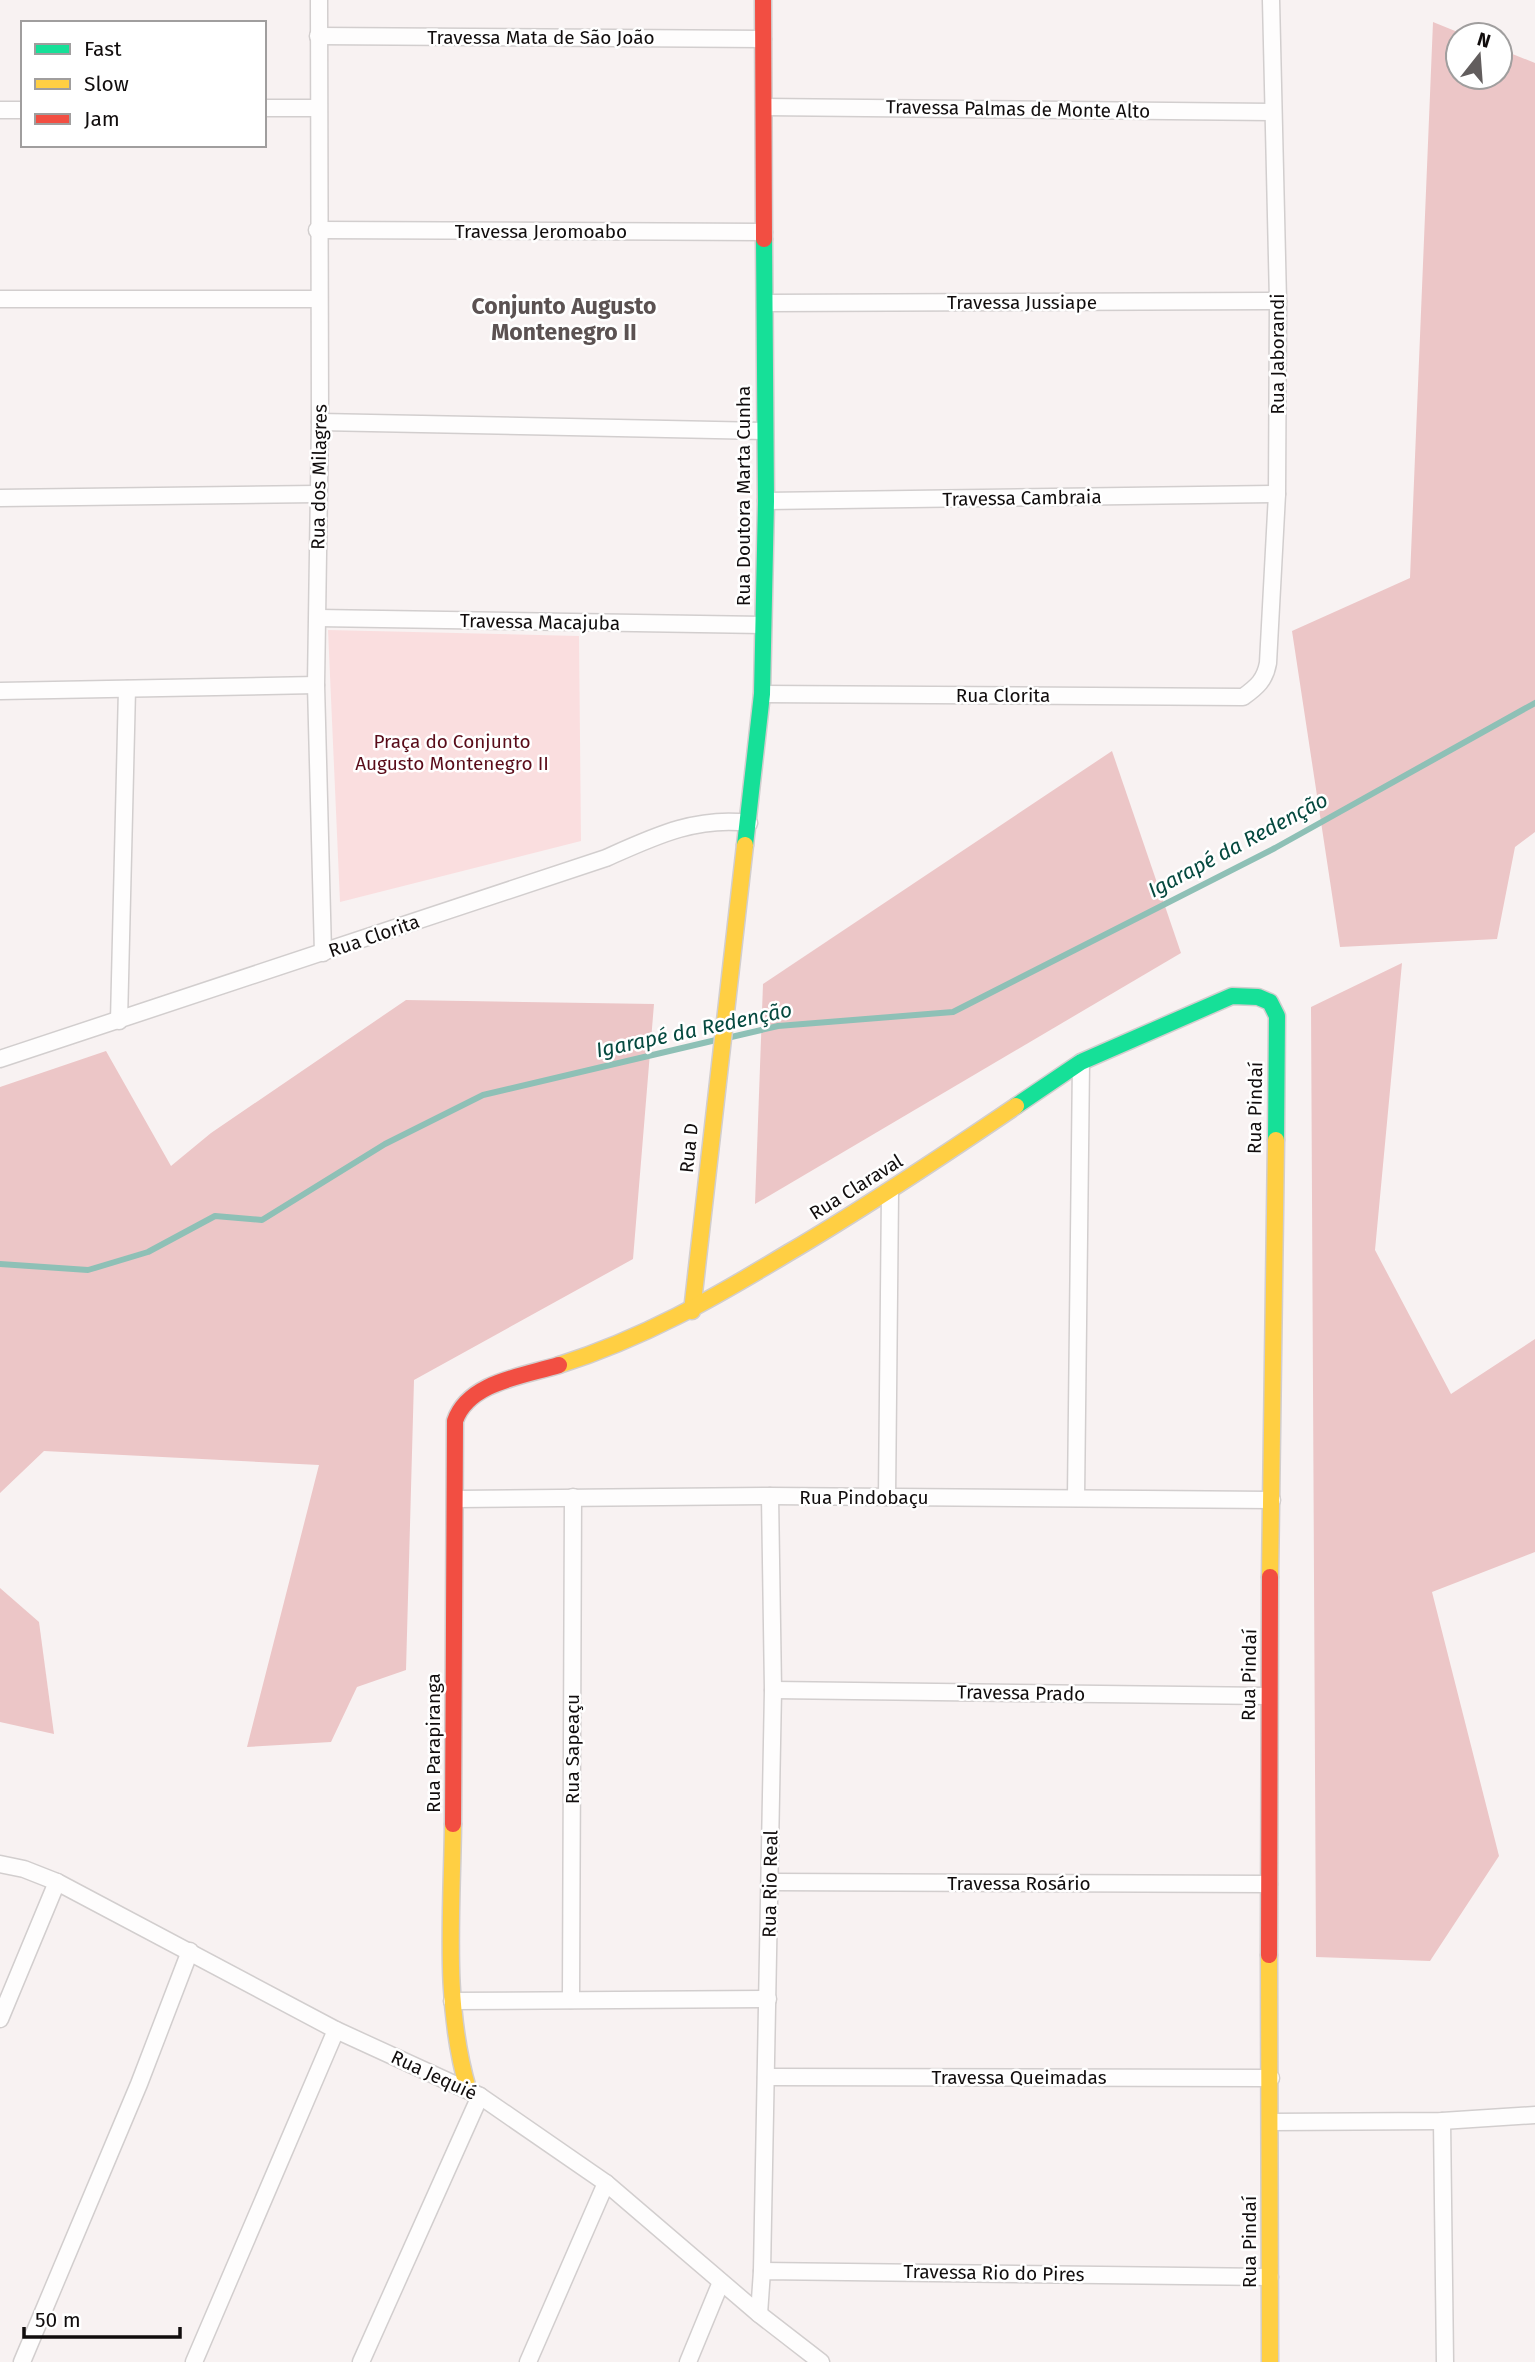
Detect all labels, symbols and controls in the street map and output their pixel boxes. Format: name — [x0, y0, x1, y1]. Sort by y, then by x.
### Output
legend — [21, 21, 266, 147]
north arrow — [1444, 21, 1514, 91]
street label: Travessa Mata de São João — [427, 26, 655, 49]
text: N — [1474, 27, 1493, 53]
text: Fast — [84, 36, 122, 62]
text: Slow — [84, 71, 129, 97]
street label: Travessa Palmas de Monte Alto — [886, 95, 1150, 123]
text: Jam — [84, 106, 120, 132]
street label: Travessa Jeromoabo — [455, 220, 627, 243]
street label: Travessa Jussiape — [947, 291, 1097, 314]
district label: Conjunto Augusto Montenegro II — [471, 292, 657, 346]
street label: Rua Jaborandi — [1266, 293, 1289, 415]
street label: Rua Doutora Marta Cunha — [732, 386, 755, 606]
street label: Rua dos Milagres — [306, 404, 332, 550]
street label: Travessa Cambraia — [942, 485, 1102, 511]
street label: Travessa Macajuba — [460, 609, 620, 635]
street label: Rua Clorita — [956, 684, 1050, 707]
park label: Praça do Conjunto Augusto Montenegro II — [355, 730, 549, 775]
water label: Igarapé da Redenção — [1144, 787, 1332, 903]
street label: Rua Clorita — [325, 910, 423, 962]
water label: Igarapé da Redenção — [594, 997, 794, 1063]
street label: Rua Pindaí — [1243, 1062, 1267, 1154]
street label: Rua D — [675, 1122, 703, 1174]
street label: Rua Claraval — [805, 1149, 907, 1225]
street label: Rua Pindobaçu — [799, 1486, 929, 1509]
street label: Rua Pindaí — [1237, 1629, 1261, 1721]
street label: Rua Parapiranga — [422, 1673, 445, 1813]
street label: Travessa Prado — [957, 1680, 1085, 1706]
street label: Rua Sapeaçu — [561, 1694, 584, 1804]
street label: Rua Rio Real — [758, 1829, 782, 1938]
street label: Travessa Rosário — [947, 1872, 1091, 1895]
street label: Rua Jequié — [387, 2045, 481, 2105]
street label: Travessa Queimadas — [931, 2066, 1107, 2089]
street label: Rua Pindaí — [1238, 2196, 1261, 2288]
street label: Travessa Rio do Pires — [903, 2260, 1085, 2286]
scale bar — [24, 2296, 180, 2340]
text: 50 m — [35, 2307, 81, 2333]

